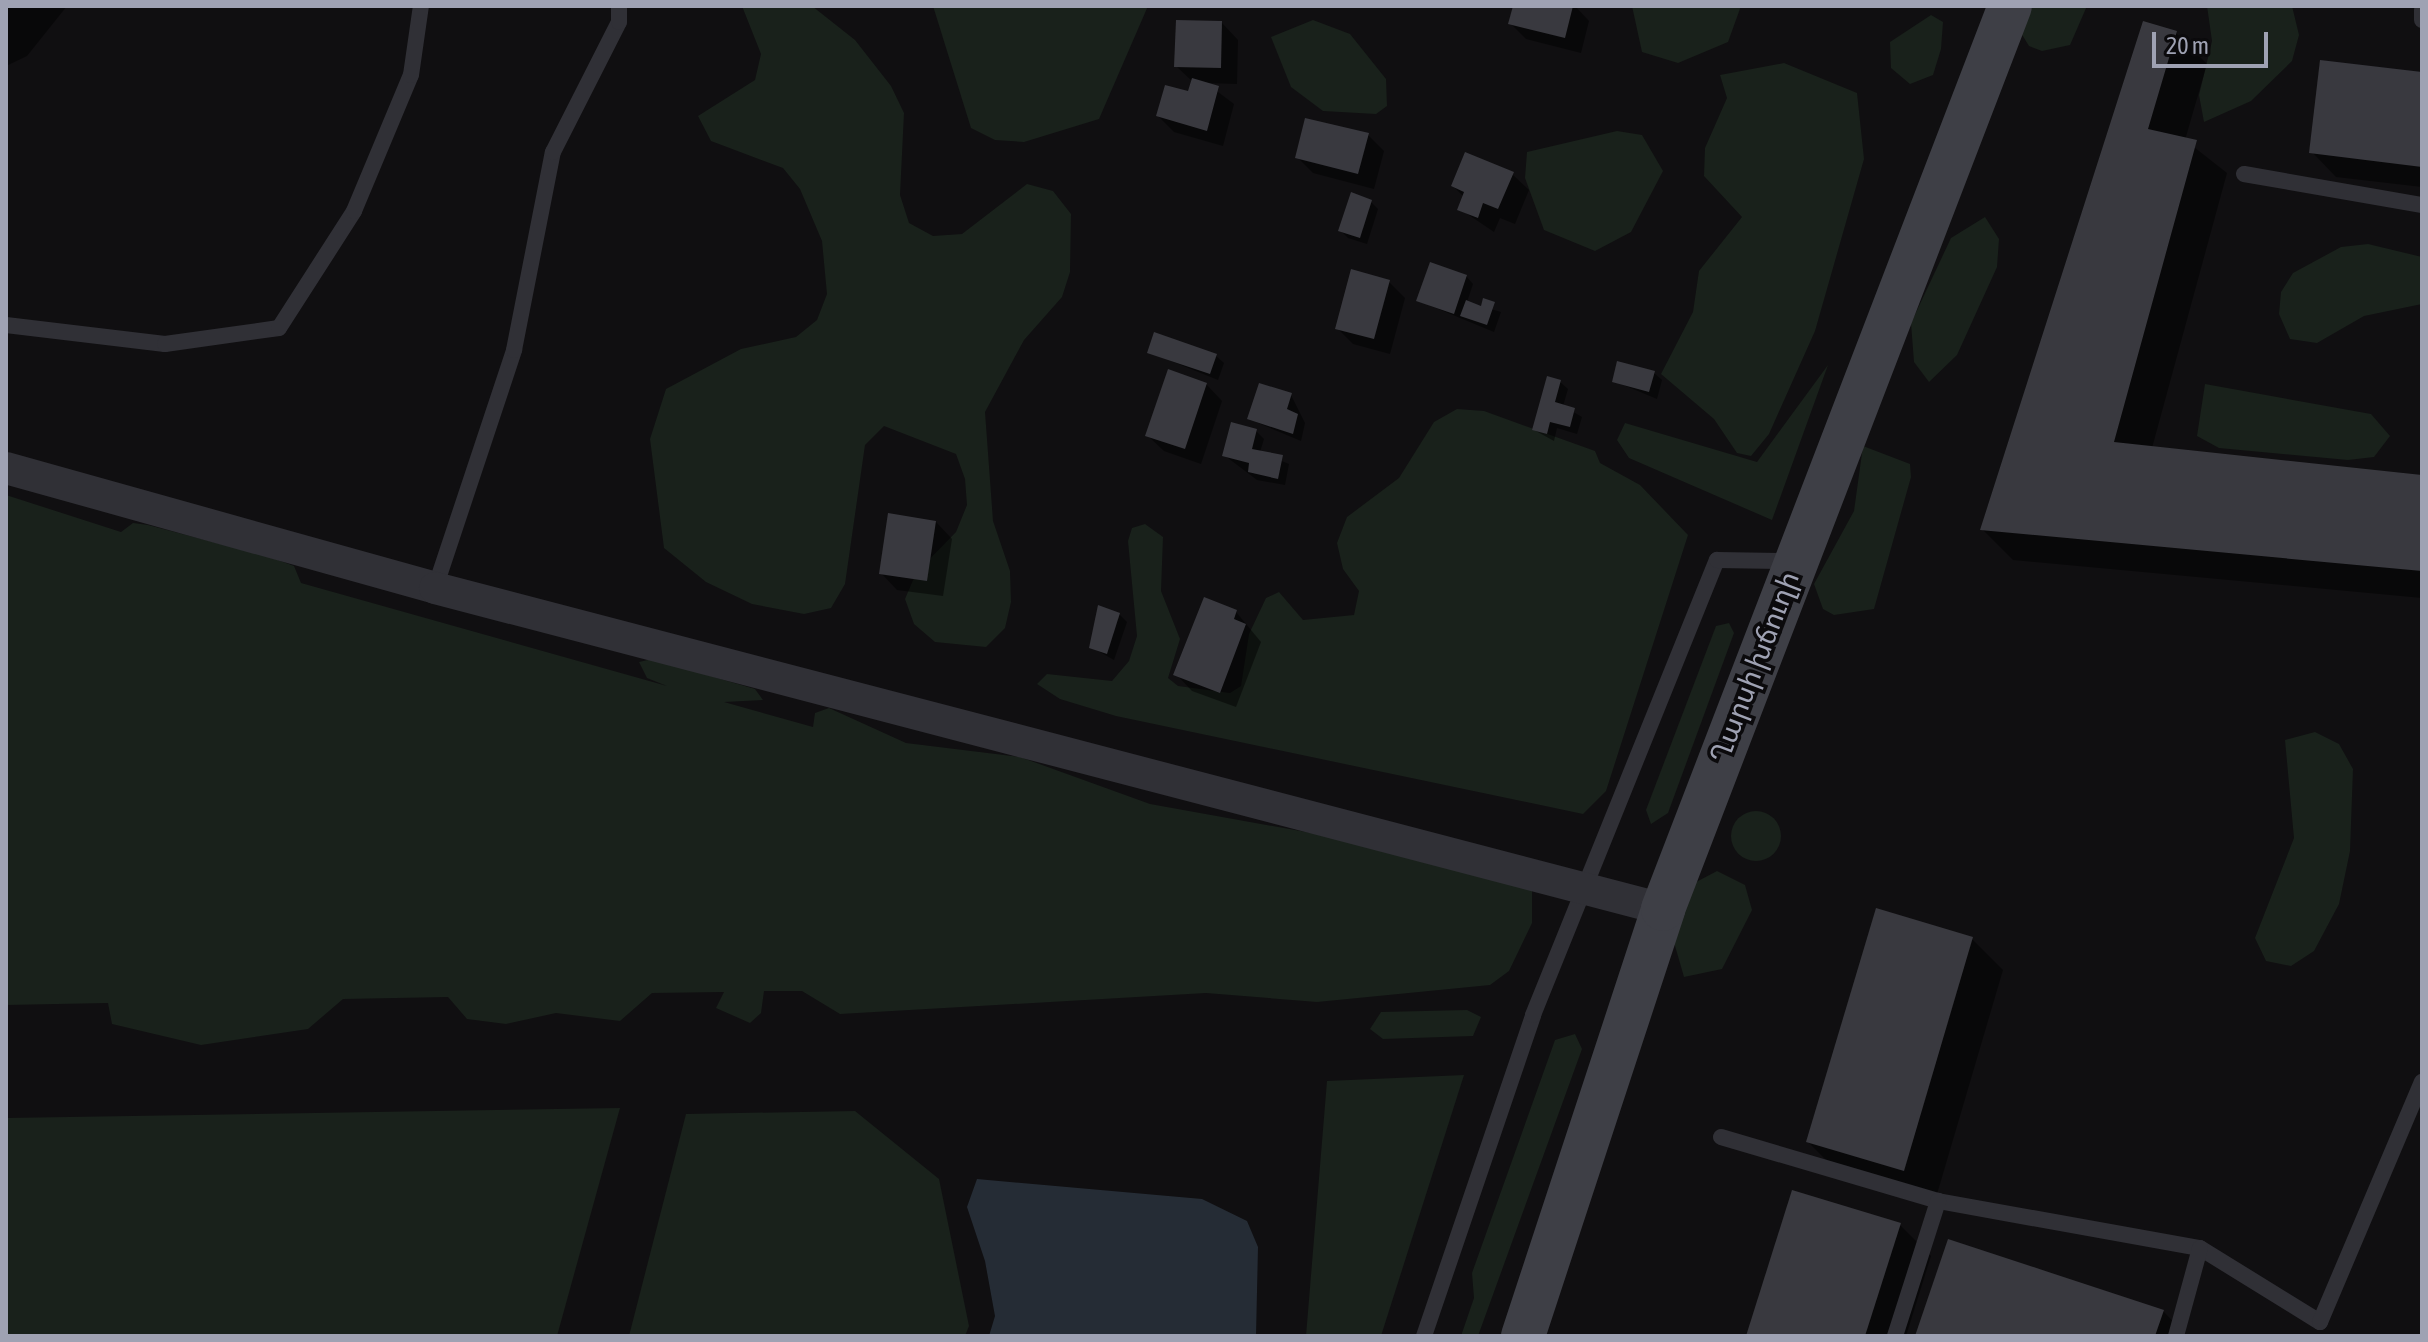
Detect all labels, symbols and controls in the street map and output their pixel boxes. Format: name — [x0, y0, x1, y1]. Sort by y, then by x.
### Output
scale bar — [2156, 16, 2272, 66]
text: 20 m — [2166, 32, 2209, 59]
street label: Ղարսի խճուղի — [1702, 566, 1806, 768]

